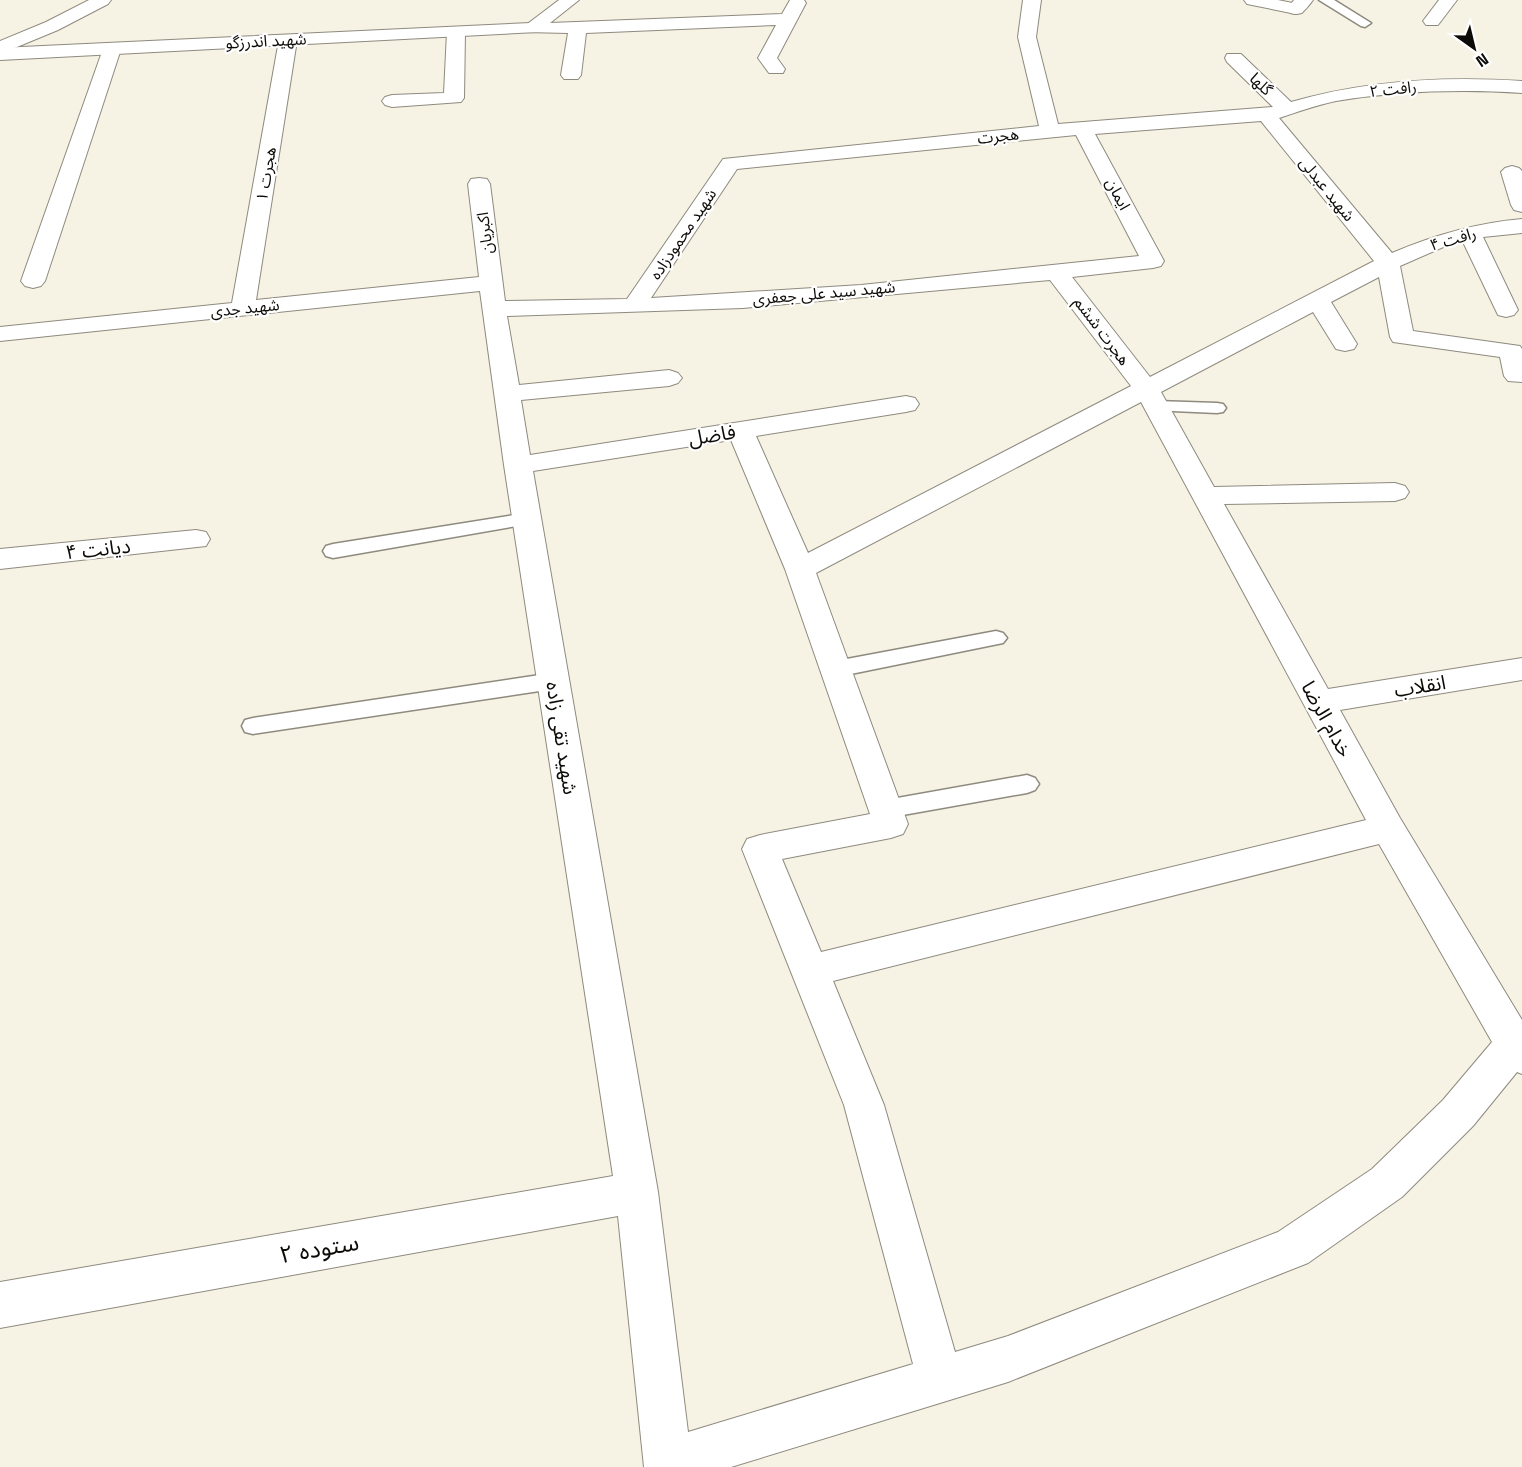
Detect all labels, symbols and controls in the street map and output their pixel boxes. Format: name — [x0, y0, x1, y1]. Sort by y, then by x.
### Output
north arrow — [1444, 18, 1504, 78]
street label: شهید اندرزگو — [225, 28, 307, 54]
text: N — [1472, 48, 1492, 72]
street label: گلها — [1245, 68, 1277, 100]
street label: رافت ۲ — [1368, 76, 1418, 102]
street label: هجرت — [976, 123, 1020, 149]
street label: هجرت ۱ — [251, 145, 281, 203]
street label: شهید عبدلی — [1295, 152, 1359, 226]
street label: ایمان — [1101, 174, 1135, 214]
street label: شهید محمودزاده — [645, 184, 721, 284]
street label: اکبریان — [472, 211, 498, 255]
street label: رافت ۴ — [1427, 222, 1479, 256]
street label: شهید سید علی جعفری — [752, 276, 896, 310]
street label: هجرت ششم — [1068, 292, 1135, 371]
street label: شهید جدی — [209, 294, 281, 322]
street label: فاضل — [687, 418, 738, 452]
street label: دیانت ۴ — [64, 533, 132, 565]
street label: انقلاب — [1392, 669, 1448, 703]
street label: خدام الرضا — [1294, 676, 1359, 763]
street label: شهید تقی زاده — [540, 680, 584, 796]
street label: ستوده ۲ — [277, 1226, 361, 1270]

